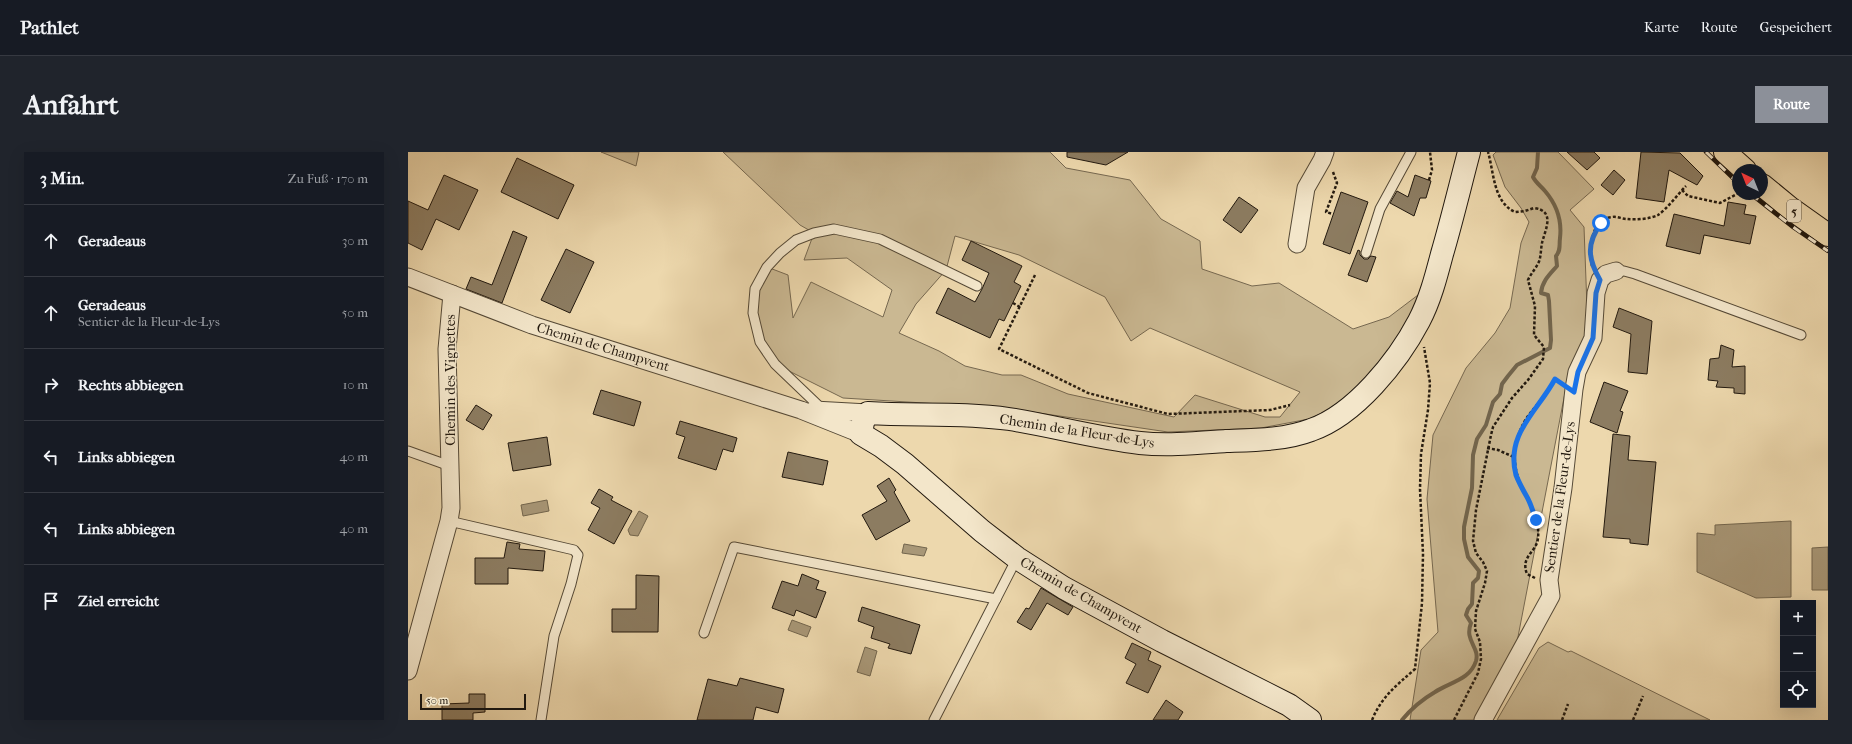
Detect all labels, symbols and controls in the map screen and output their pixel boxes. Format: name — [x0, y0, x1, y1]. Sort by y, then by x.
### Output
text: Pathlet — [20, 17, 79, 39]
text: Karte — [1644, 19, 1679, 36]
text: Route — [1701, 19, 1738, 36]
text: Gespeichert — [1760, 19, 1832, 36]
button: Route — [1755, 86, 1828, 123]
text: Anfahrt — [24, 88, 118, 121]
north arrow — [1732, 164, 1768, 200]
text: 3 Min. — [40, 168, 84, 188]
text: Zu Fuß · 170 m — [288, 171, 368, 186]
road number: 5 — [1787, 200, 1801, 222]
route start — [1592, 214, 1610, 232]
icon: ahead — [40, 230, 62, 252]
text: Geradeaus — [78, 232, 146, 250]
text: 30 m — [342, 233, 368, 248]
text: Geradeaus — [78, 296, 146, 314]
icon: ahead — [40, 302, 62, 324]
text: 50 m — [342, 305, 368, 320]
text: Sentier de la Fleur-de-Lys — [78, 314, 220, 329]
street label: Chemin des Vignettes — [442, 314, 459, 446]
street label: Chemin de Champvent — [535, 319, 671, 375]
icon: right — [40, 374, 62, 396]
text: Rechts abbiegen — [78, 376, 183, 394]
text: 10 m — [343, 377, 368, 392]
street label: Chemin de la Fleur-de-Lys — [998, 410, 1156, 452]
street label: Sentier de la Fleur-de-Lys — [1541, 420, 1579, 574]
icon: left — [40, 446, 62, 468]
text: Links abbiegen — [78, 448, 175, 466]
text: 40 m — [340, 449, 368, 464]
route end — [1527, 511, 1545, 529]
icon: left — [40, 518, 62, 540]
text: Links abbiegen — [78, 520, 175, 538]
text: 40 m — [340, 521, 368, 536]
street label: Chemin de Champvent — [1017, 553, 1145, 637]
icon: arrive — [40, 590, 62, 612]
text: Ziel erreicht — [78, 592, 159, 610]
map controls — [1780, 600, 1816, 708]
button: + — [1780, 600, 1816, 636]
button: − — [1780, 636, 1816, 672]
button: locate — [1780, 672, 1816, 708]
scale bar — [420, 692, 526, 711]
text: 50 m — [426, 694, 448, 707]

